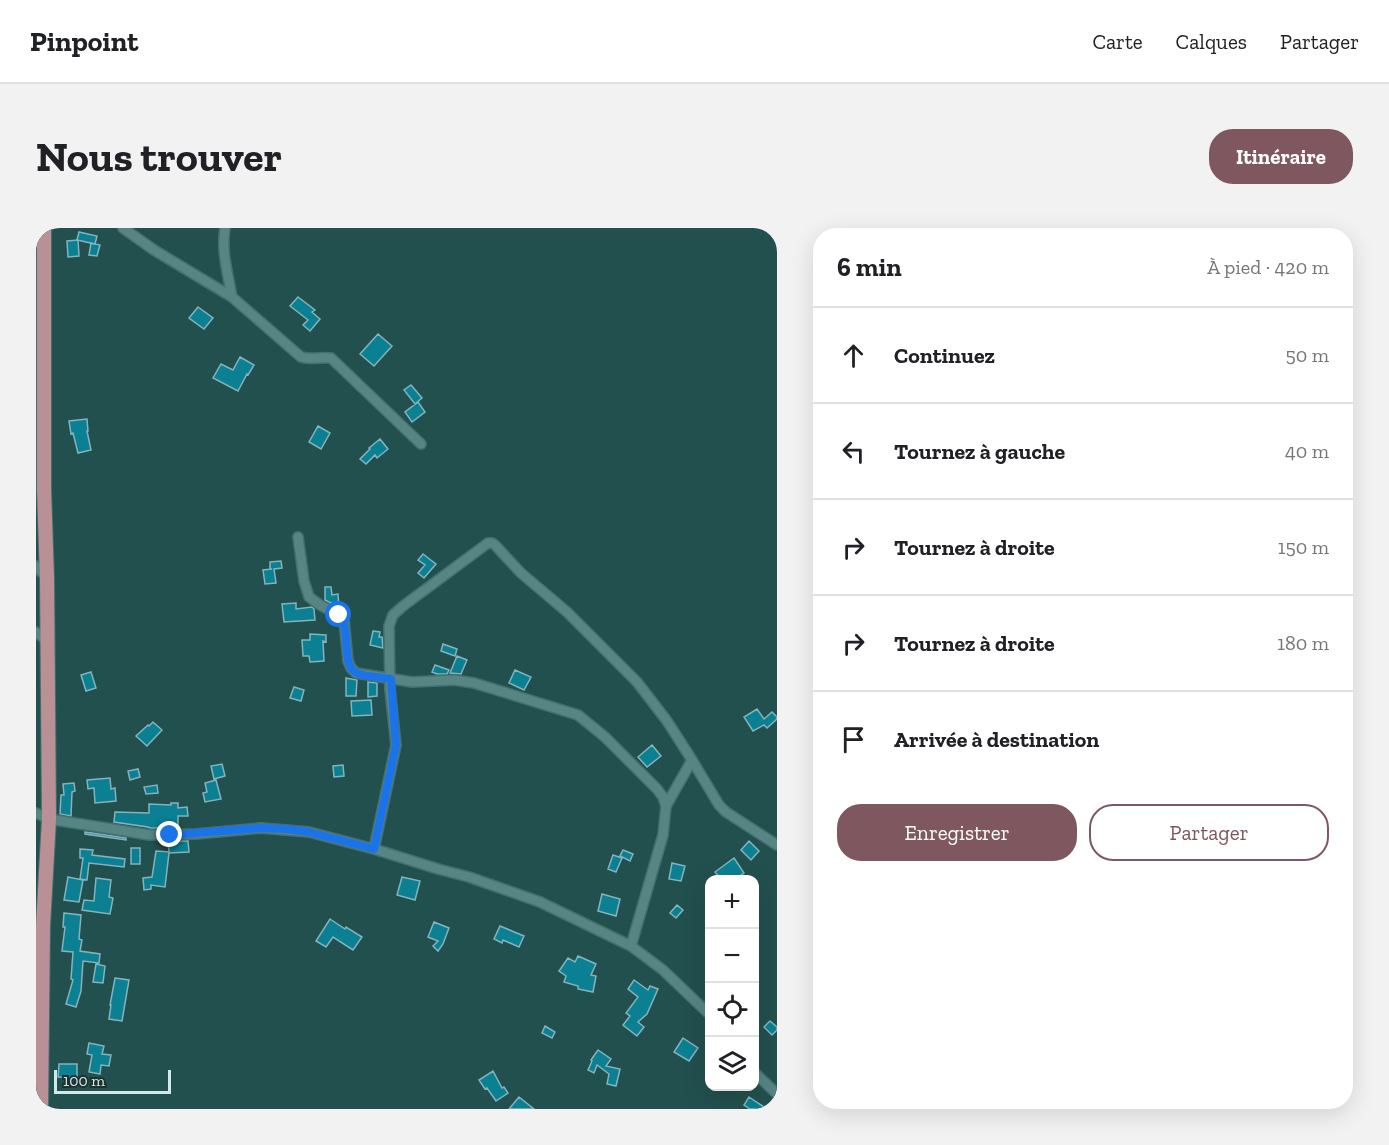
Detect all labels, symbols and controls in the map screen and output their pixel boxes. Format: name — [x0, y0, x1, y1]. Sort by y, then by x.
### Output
text: Pinpoint — [30, 25, 138, 58]
text: Carte — [1092, 29, 1143, 54]
text: Calques — [1176, 29, 1247, 54]
text: Partager — [1280, 29, 1359, 54]
button: Itinéraire — [1209, 129, 1353, 184]
text: Nous trouver — [36, 131, 282, 182]
text: 6 min — [837, 251, 902, 283]
text: À pied · 420 m — [1207, 255, 1329, 279]
icon: ahead — [837, 339, 870, 372]
text: Continuez — [894, 342, 995, 369]
text: 50 m — [1285, 343, 1329, 367]
icon: left — [837, 435, 870, 468]
text: Tournez à gauche — [894, 438, 1065, 465]
text: 40 m — [1285, 439, 1329, 463]
icon: right — [837, 531, 870, 564]
text: Tournez à droite — [894, 534, 1055, 561]
text: 150 m — [1278, 535, 1329, 559]
route start — [325, 601, 351, 627]
icon: right — [837, 627, 870, 660]
text: Tournez à droite — [894, 630, 1055, 657]
text: 180 m — [1277, 631, 1329, 655]
icon: arrive — [837, 723, 870, 756]
text: Arrivée à destination — [894, 726, 1099, 753]
button: Enregistrer — [837, 804, 1077, 861]
button: Partager — [1089, 804, 1329, 861]
route end — [156, 821, 182, 847]
map controls — [705, 875, 759, 1091]
button: + — [705, 875, 759, 929]
button: − — [705, 929, 759, 983]
button: locate — [705, 983, 759, 1037]
button: layers — [705, 1037, 759, 1091]
scale bar — [54, 1067, 171, 1094]
text: 100 m — [63, 1071, 105, 1090]

